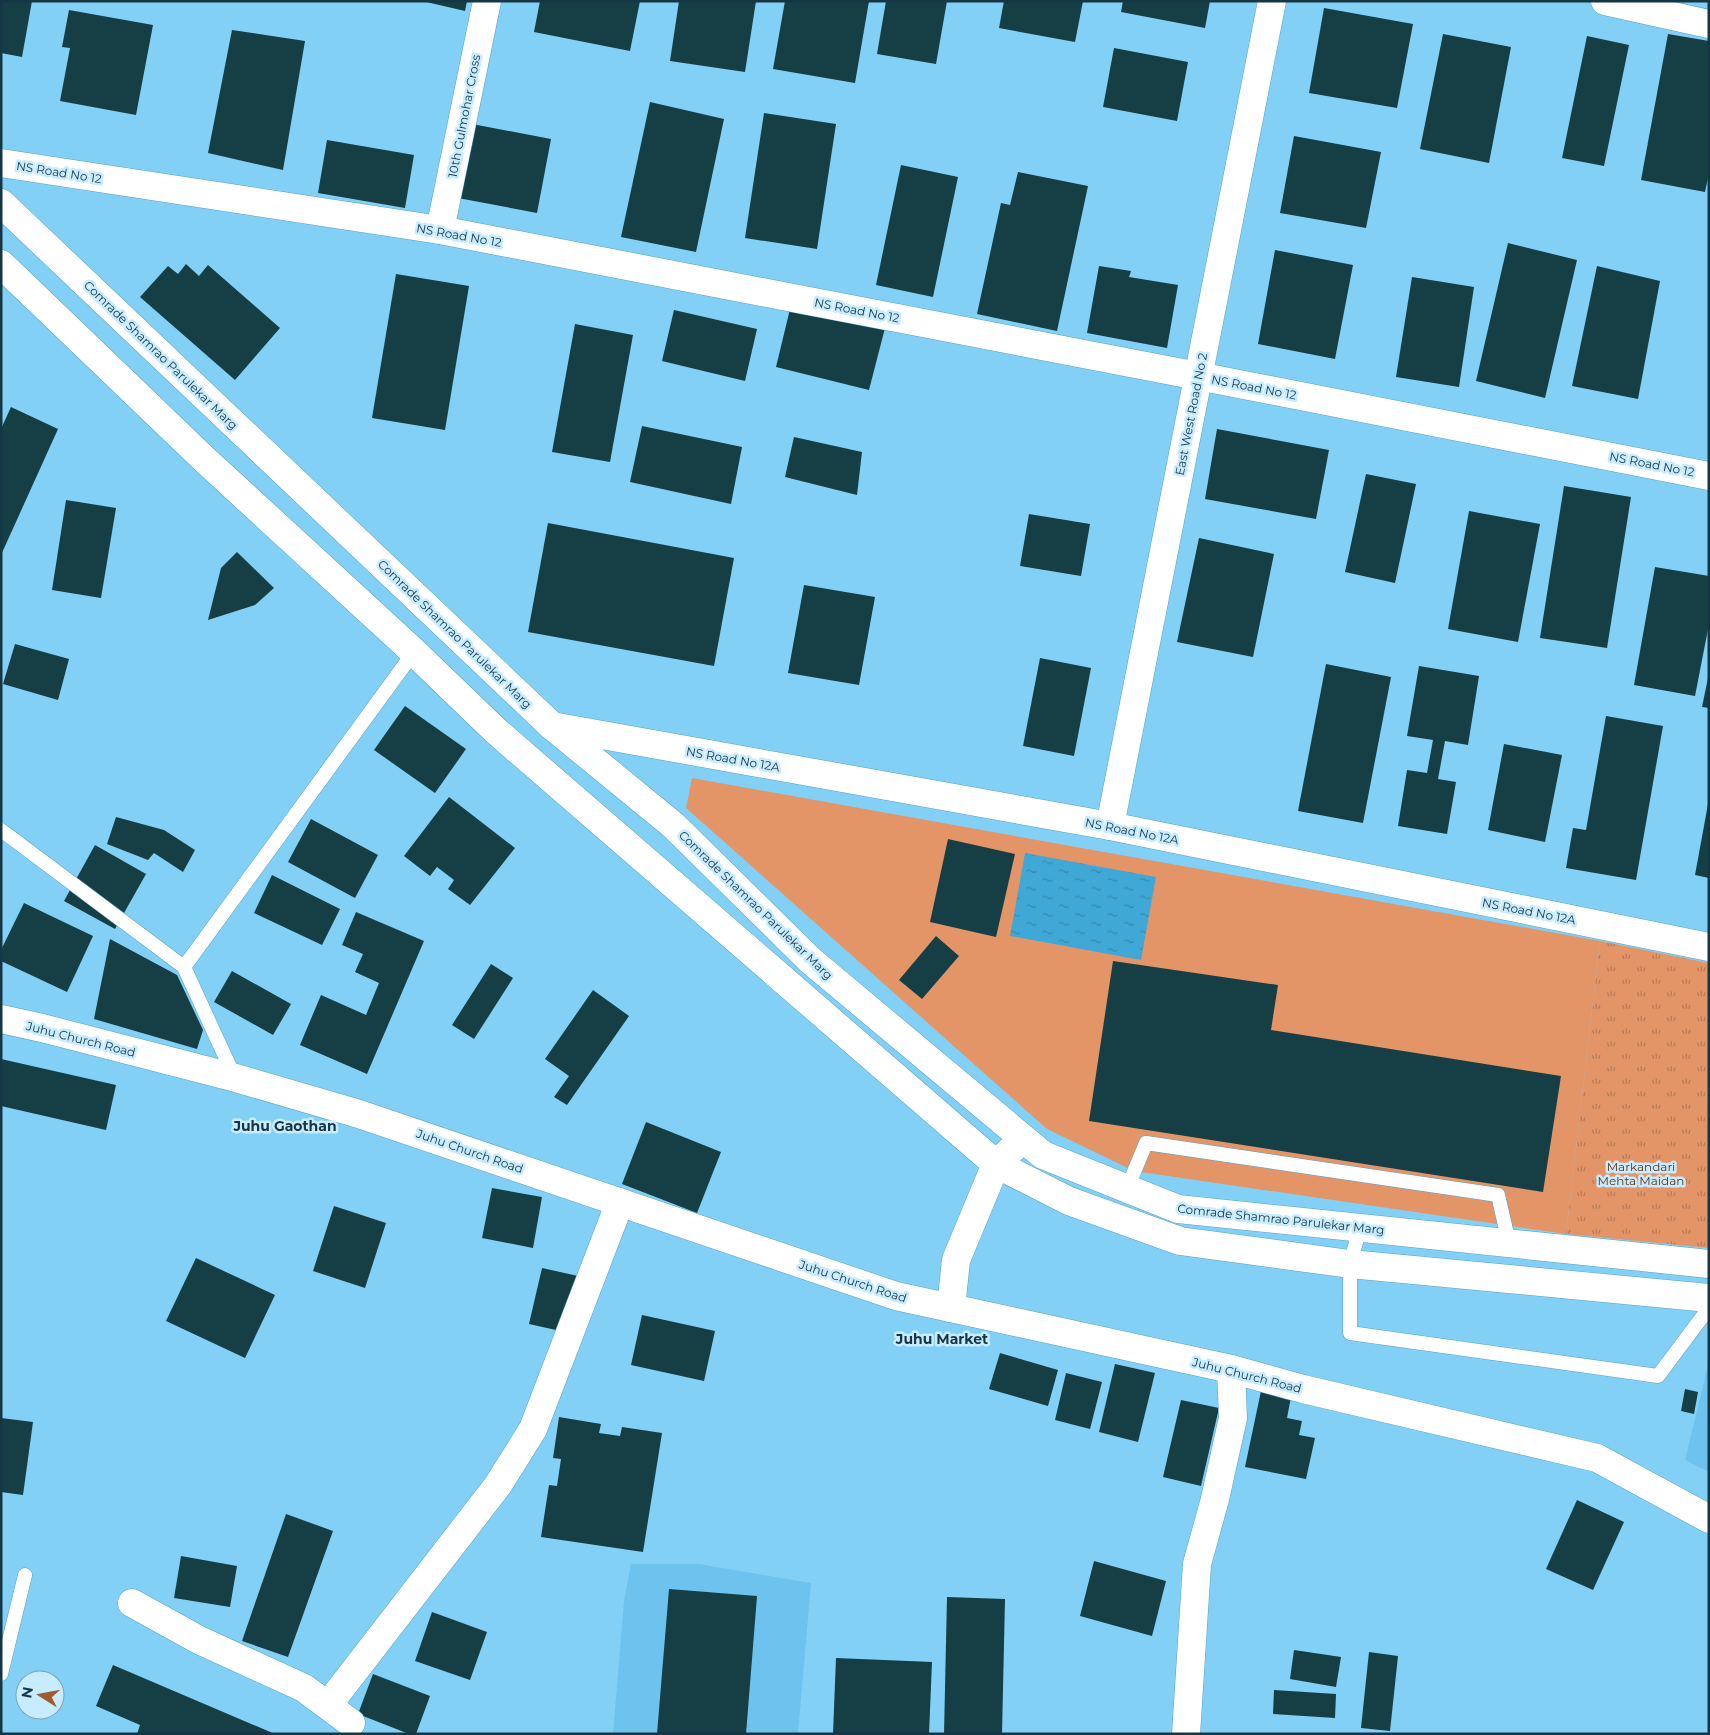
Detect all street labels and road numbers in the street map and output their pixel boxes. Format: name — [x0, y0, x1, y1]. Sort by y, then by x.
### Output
street label: 10th Gulmohar Cross — [445, 53, 483, 179]
street label: NS Road No 12 — [15, 158, 103, 186]
street label: NS Road No 12 — [415, 220, 503, 250]
street label: Comrade Shamrao Parulekar Marg — [81, 277, 241, 433]
street label: NS Road No 12 — [813, 294, 901, 326]
street label: East West Road No 2 — [1172, 351, 1210, 477]
street label: NS Road No 12 — [1210, 371, 1298, 403]
street label: NS Road No 12 — [1608, 448, 1696, 480]
street label: Comrade Shamrao Parulekar Marg — [375, 556, 535, 712]
street label: NS Road No 12A — [685, 743, 781, 775]
street label: NS Road No 12A — [1084, 815, 1180, 847]
street label: Comrade Shamrao Parulekar Marg — [676, 827, 836, 983]
street label: NS Road No 12A — [1481, 895, 1577, 927]
street label: Juhu Church Road — [24, 1018, 137, 1060]
street label: Juhu Church Road — [414, 1125, 525, 1176]
street label: Comrade Shamrao Parulekar Marg — [1177, 1201, 1385, 1237]
street label: Juhu Church Road — [796, 1256, 909, 1305]
street label: Juhu Church Road — [1190, 1354, 1303, 1396]

